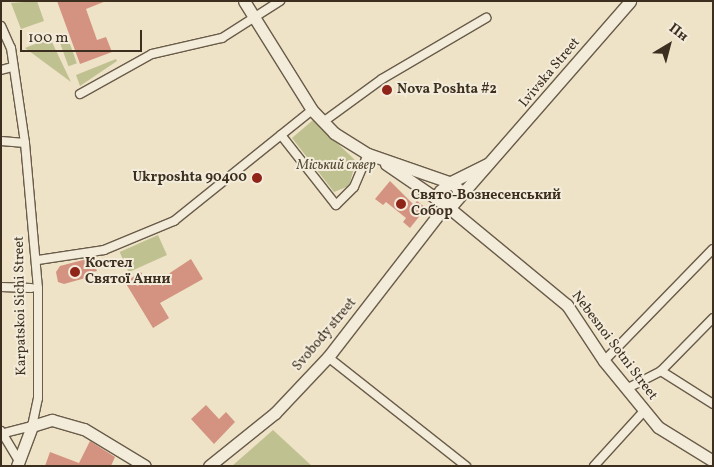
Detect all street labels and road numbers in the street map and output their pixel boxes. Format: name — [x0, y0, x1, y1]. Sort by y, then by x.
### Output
street label: Lvivska Street — [516, 35, 584, 111]
street label: Karpatskoi Sichi Street — [11, 236, 31, 376]
street label: Nebesnoi Sotni Street — [567, 288, 661, 404]
street label: Svobody street — [289, 295, 361, 375]

